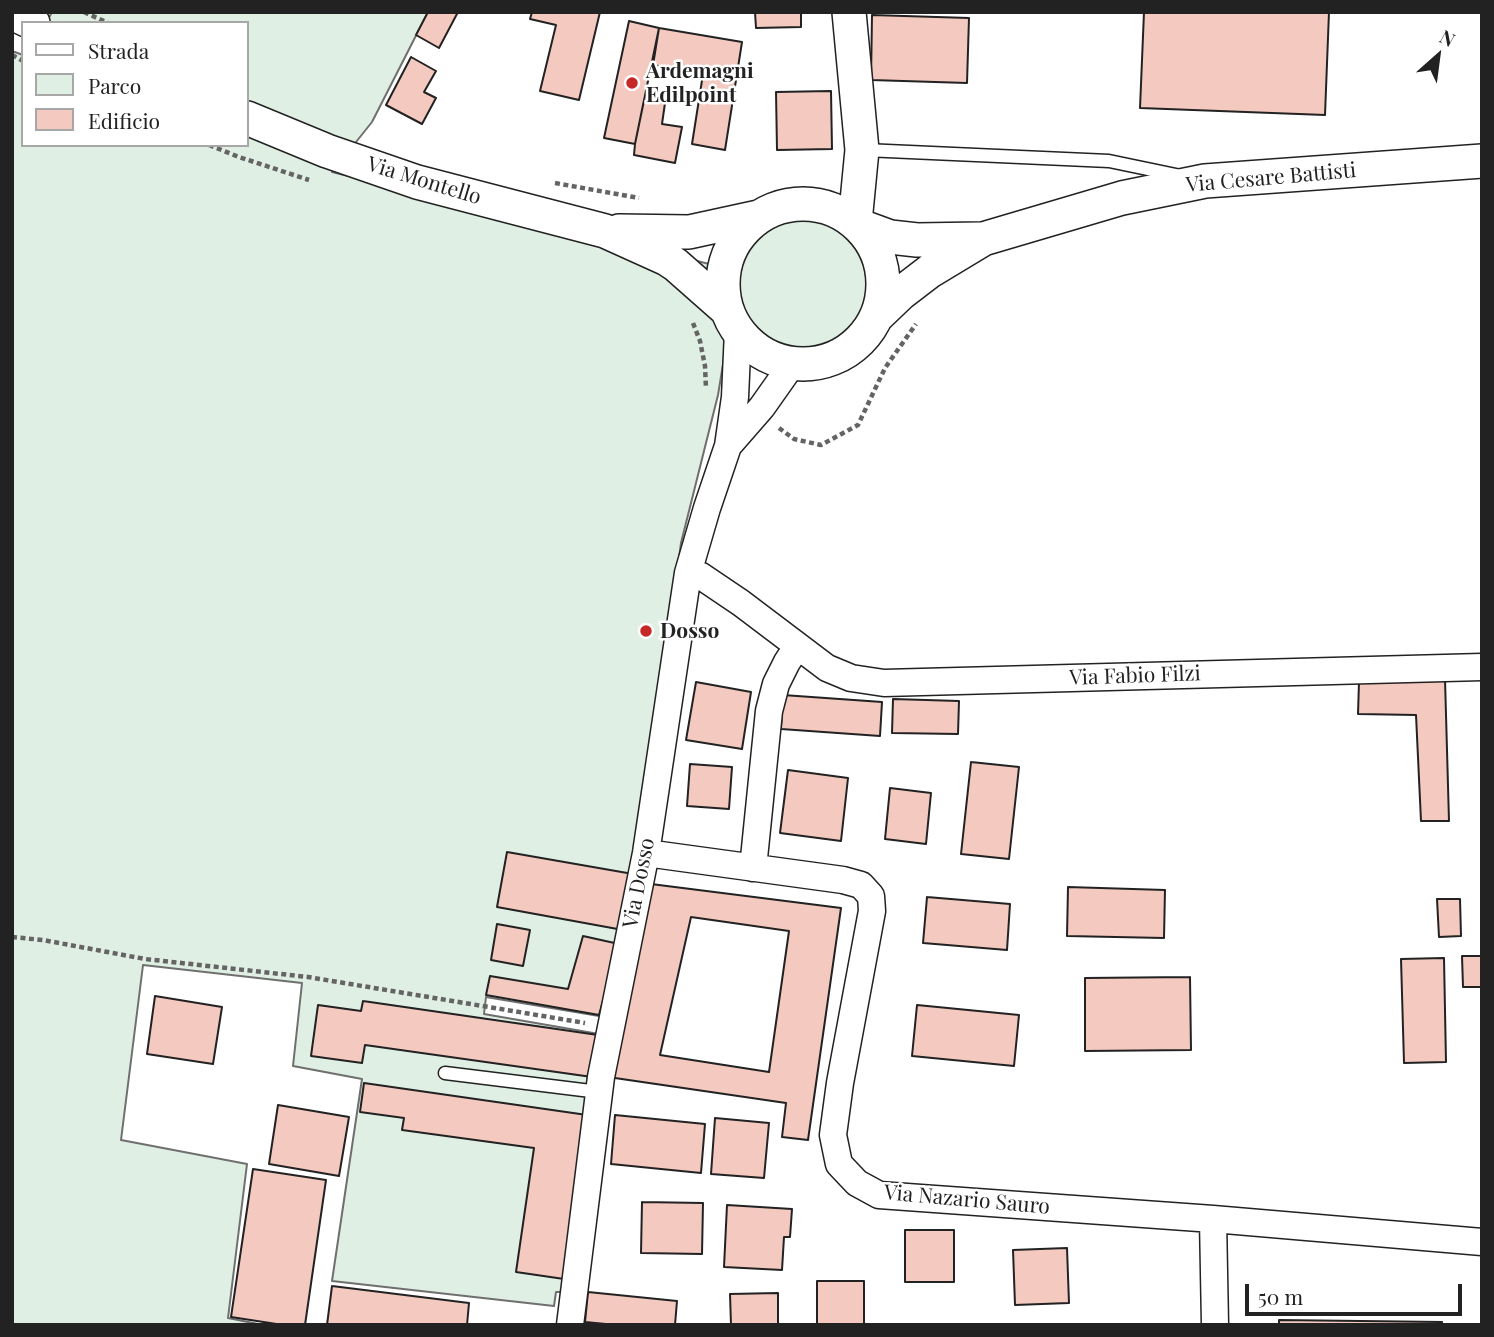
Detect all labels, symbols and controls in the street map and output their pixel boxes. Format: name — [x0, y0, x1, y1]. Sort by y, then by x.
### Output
legend — [21, 21, 248, 147]
north arrow — [1403, 21, 1473, 91]
text: N — [1436, 23, 1460, 52]
text: Strada — [88, 36, 149, 64]
place label: Ardemagni Edilpoint — [646, 58, 754, 108]
text: Parco — [88, 71, 141, 99]
marker: Ardemagni Edilpoint — [624, 75, 640, 91]
text: Edificio — [88, 106, 160, 134]
street label: Via Montello — [364, 152, 484, 210]
street label: Via Cesare Battisti — [1185, 158, 1357, 198]
place label: Dosso — [660, 618, 719, 644]
marker: Dosso — [638, 623, 654, 639]
street label: Via Fabio Filzi — [1069, 661, 1201, 691]
street label: Via Dosso — [618, 836, 660, 930]
street label: Via Nazario Sauro — [883, 1180, 1051, 1220]
scale bar — [1249, 1270, 1466, 1314]
text: 50 m — [1258, 1282, 1303, 1310]

